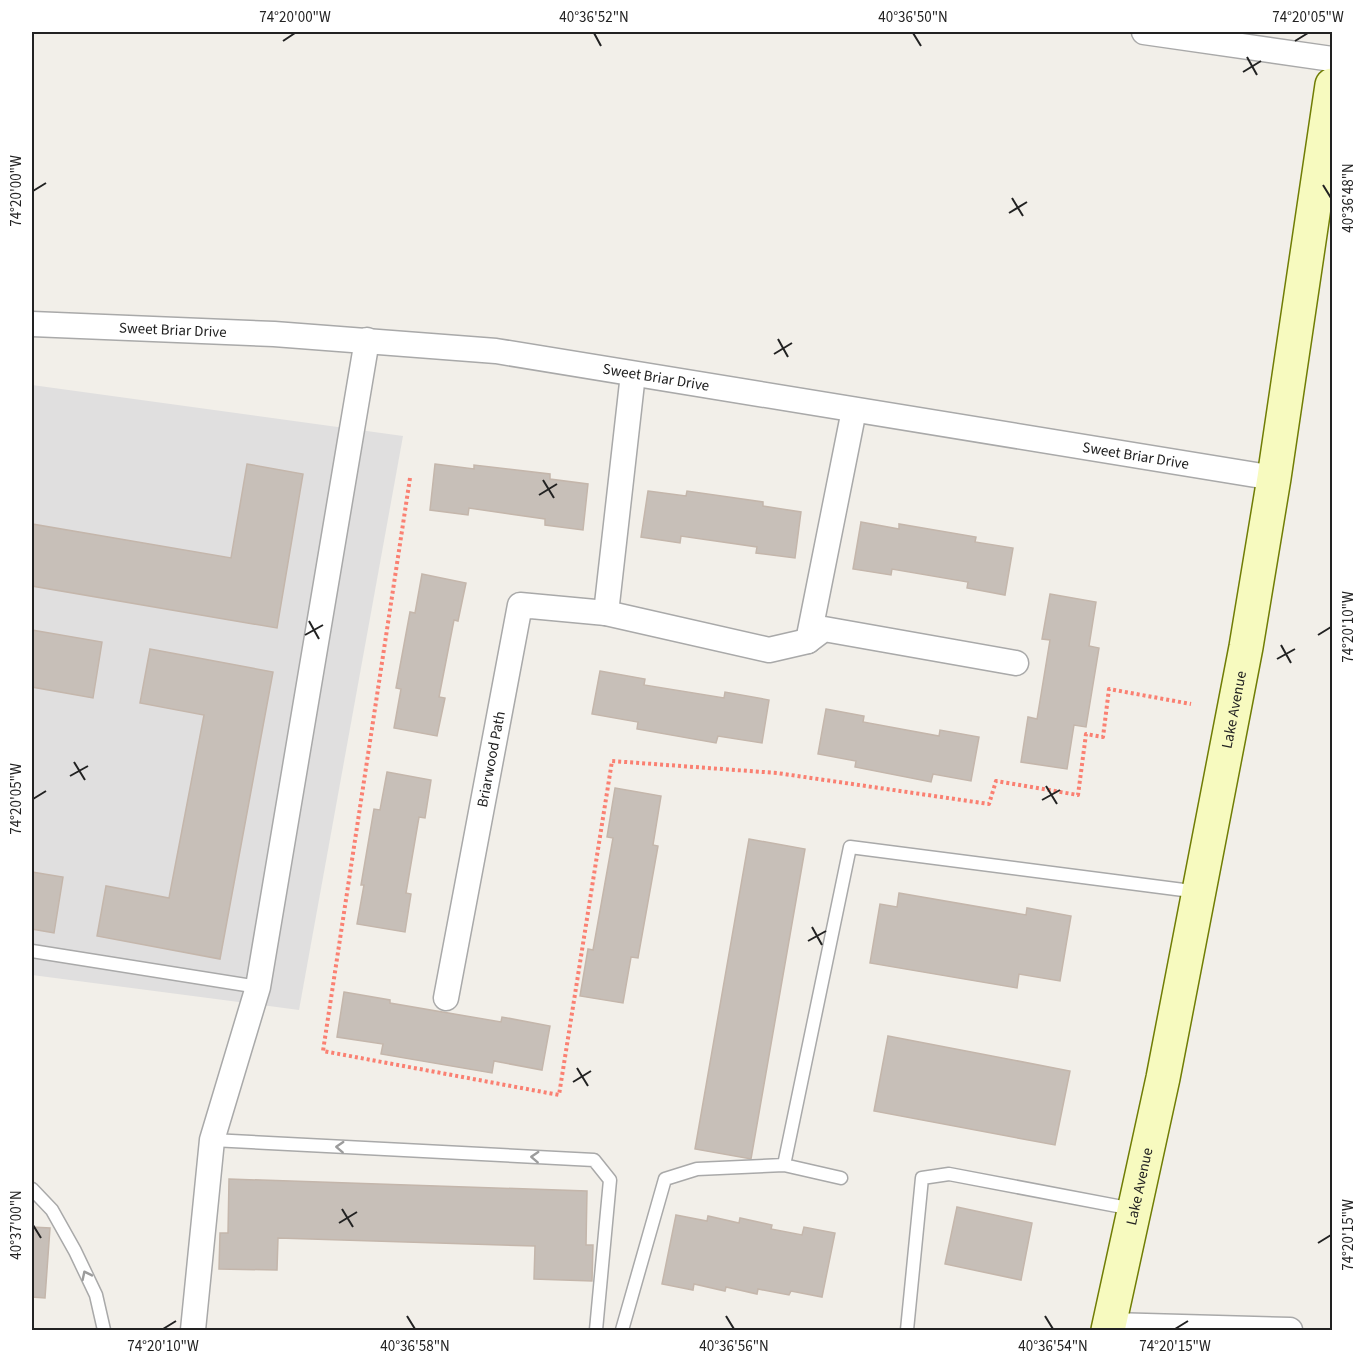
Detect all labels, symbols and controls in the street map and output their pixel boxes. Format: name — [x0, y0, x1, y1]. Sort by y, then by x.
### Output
text: 74°20'00"W — [259, 7, 331, 28]
text: 40°36'52"N — [559, 7, 629, 28]
text: 40°36'50"N — [878, 7, 948, 28]
text: 74°20'05"W — [1272, 7, 1344, 28]
text: 74°20'00"W — [6, 155, 27, 227]
text: 40°36'48"N — [1338, 163, 1359, 233]
street label: Sweet Briar Drive — [119, 317, 227, 343]
street label: Sweet Briar Drive — [601, 358, 711, 396]
street label: Sweet Briar Drive — [1081, 436, 1191, 474]
text: 74°20'10"W — [1338, 591, 1359, 663]
street label: Lake Avenue — [1216, 669, 1252, 750]
street label: Briarwood Path — [472, 709, 510, 809]
text: 74°20'05"W — [6, 763, 27, 835]
one-way arrow — [336, 1140, 345, 1153]
street label: Lake Avenue — [1121, 1146, 1158, 1227]
one-way arrow — [531, 1150, 540, 1163]
text: 40°37'00"N — [6, 1190, 27, 1260]
text: 74°20'15"W — [1338, 1199, 1359, 1271]
one-way arrow — [82, 1270, 94, 1281]
text: 74°20'10"W — [127, 1336, 199, 1357]
text: 40°36'58"N — [380, 1336, 450, 1357]
text: 40°36'56"N — [699, 1336, 769, 1357]
text: 40°36'54"N — [1018, 1336, 1088, 1357]
text: 74°20'15"W — [1139, 1336, 1211, 1357]

